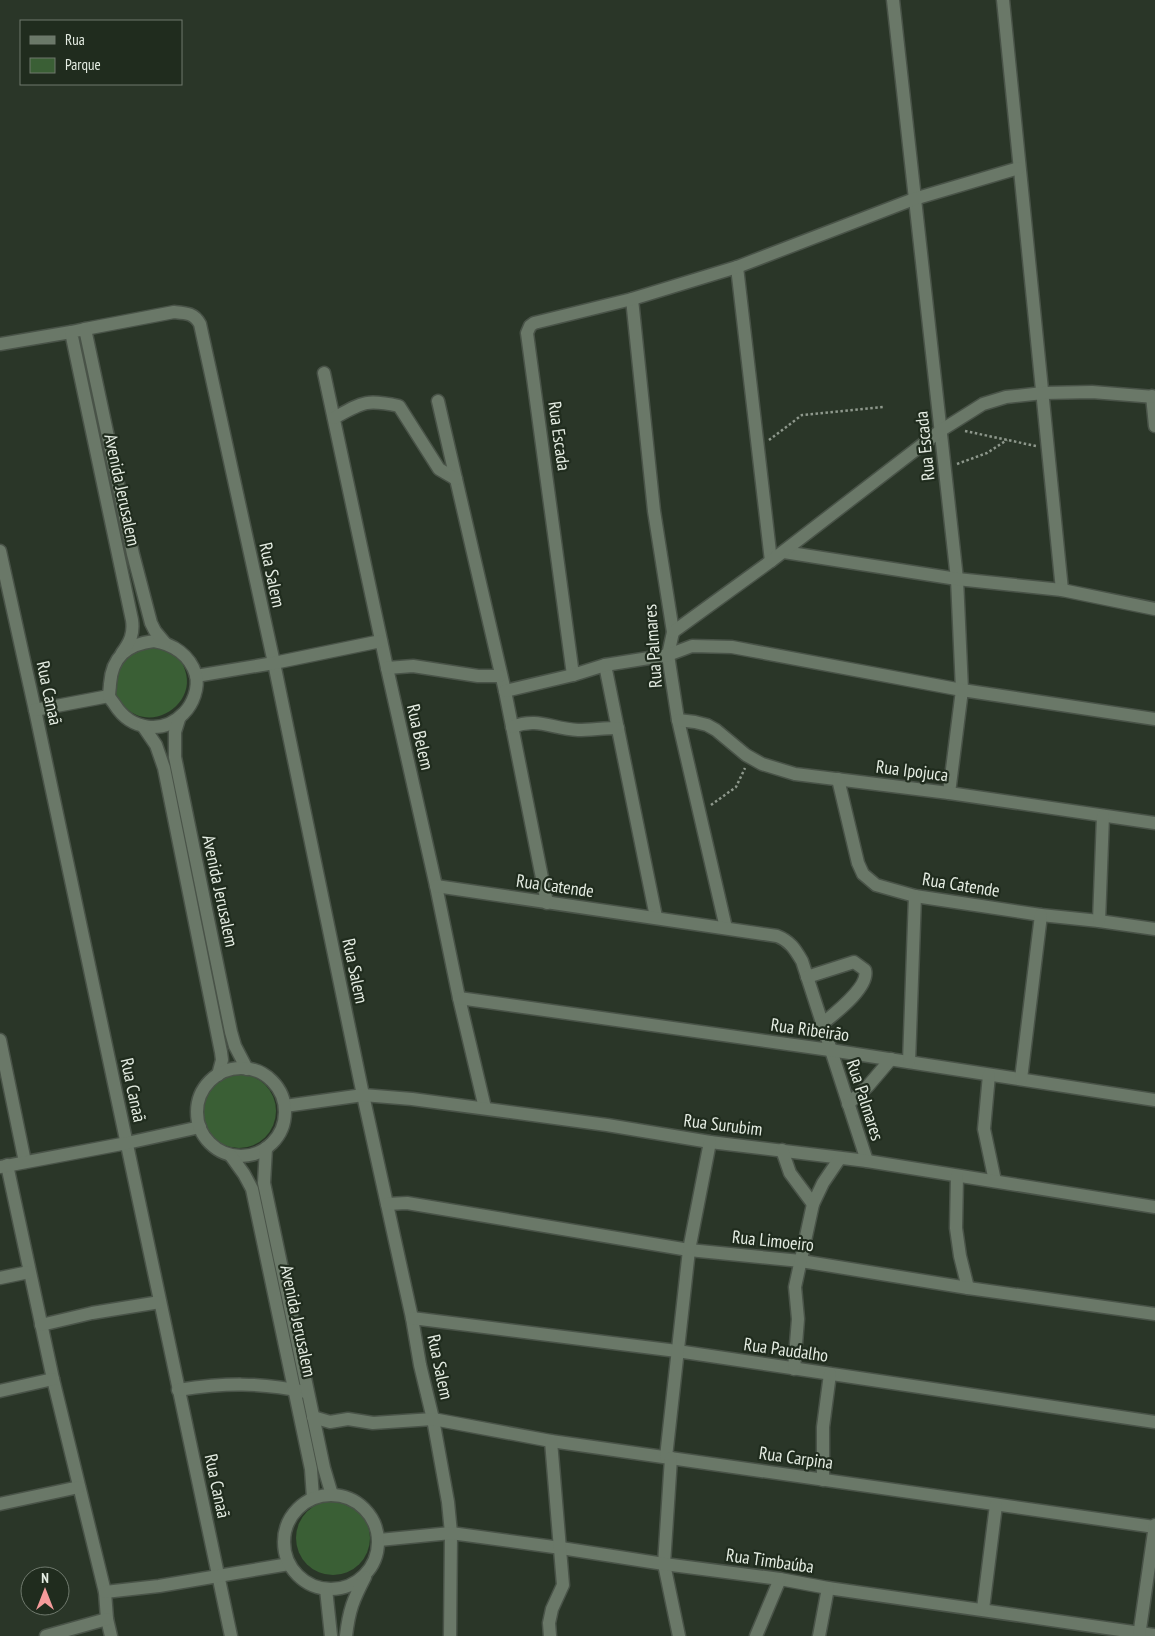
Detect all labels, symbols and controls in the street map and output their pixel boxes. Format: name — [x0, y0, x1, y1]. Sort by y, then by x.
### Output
legend — [20, 20, 182, 85]
text: Rua — [65, 30, 85, 49]
text: Parque — [65, 55, 101, 74]
street label: Rua Escada — [543, 400, 576, 472]
street label: Rua Escada — [909, 410, 940, 482]
street label: Avenida Jerusalem — [99, 432, 146, 548]
street label: Rua Salem — [254, 540, 291, 609]
street label: Rua Palmares — [638, 603, 667, 689]
street label: Rua Canaã — [31, 659, 67, 727]
street label: Rua Belem — [402, 702, 439, 772]
street label: Rua Ipojuca — [875, 755, 949, 786]
street label: Avenida Jerusalem — [197, 833, 244, 949]
street label: Rua Catende — [921, 867, 1001, 902]
street label: Rua Catende — [515, 869, 595, 902]
street label: Rua Salem — [337, 936, 374, 1005]
street label: Rua Ribeirão — [769, 1013, 851, 1046]
street label: Rua Canaã — [115, 1056, 151, 1124]
street label: Rua Palmares — [842, 1056, 889, 1143]
street label: Rua Surubim — [682, 1108, 764, 1141]
street label: Rua Limoeiro — [731, 1225, 815, 1256]
street label: Avenida Jerusalem — [275, 1263, 322, 1379]
street label: Rua Salem — [422, 1332, 459, 1401]
street label: Rua Paudalho — [742, 1332, 830, 1367]
street label: Rua Carpina — [758, 1441, 835, 1474]
street label: Rua Canaã — [199, 1452, 235, 1520]
street label: Rua Timbaúba — [725, 1543, 815, 1578]
north arrow — [20, 1566, 70, 1616]
text: N — [41, 1569, 49, 1587]

